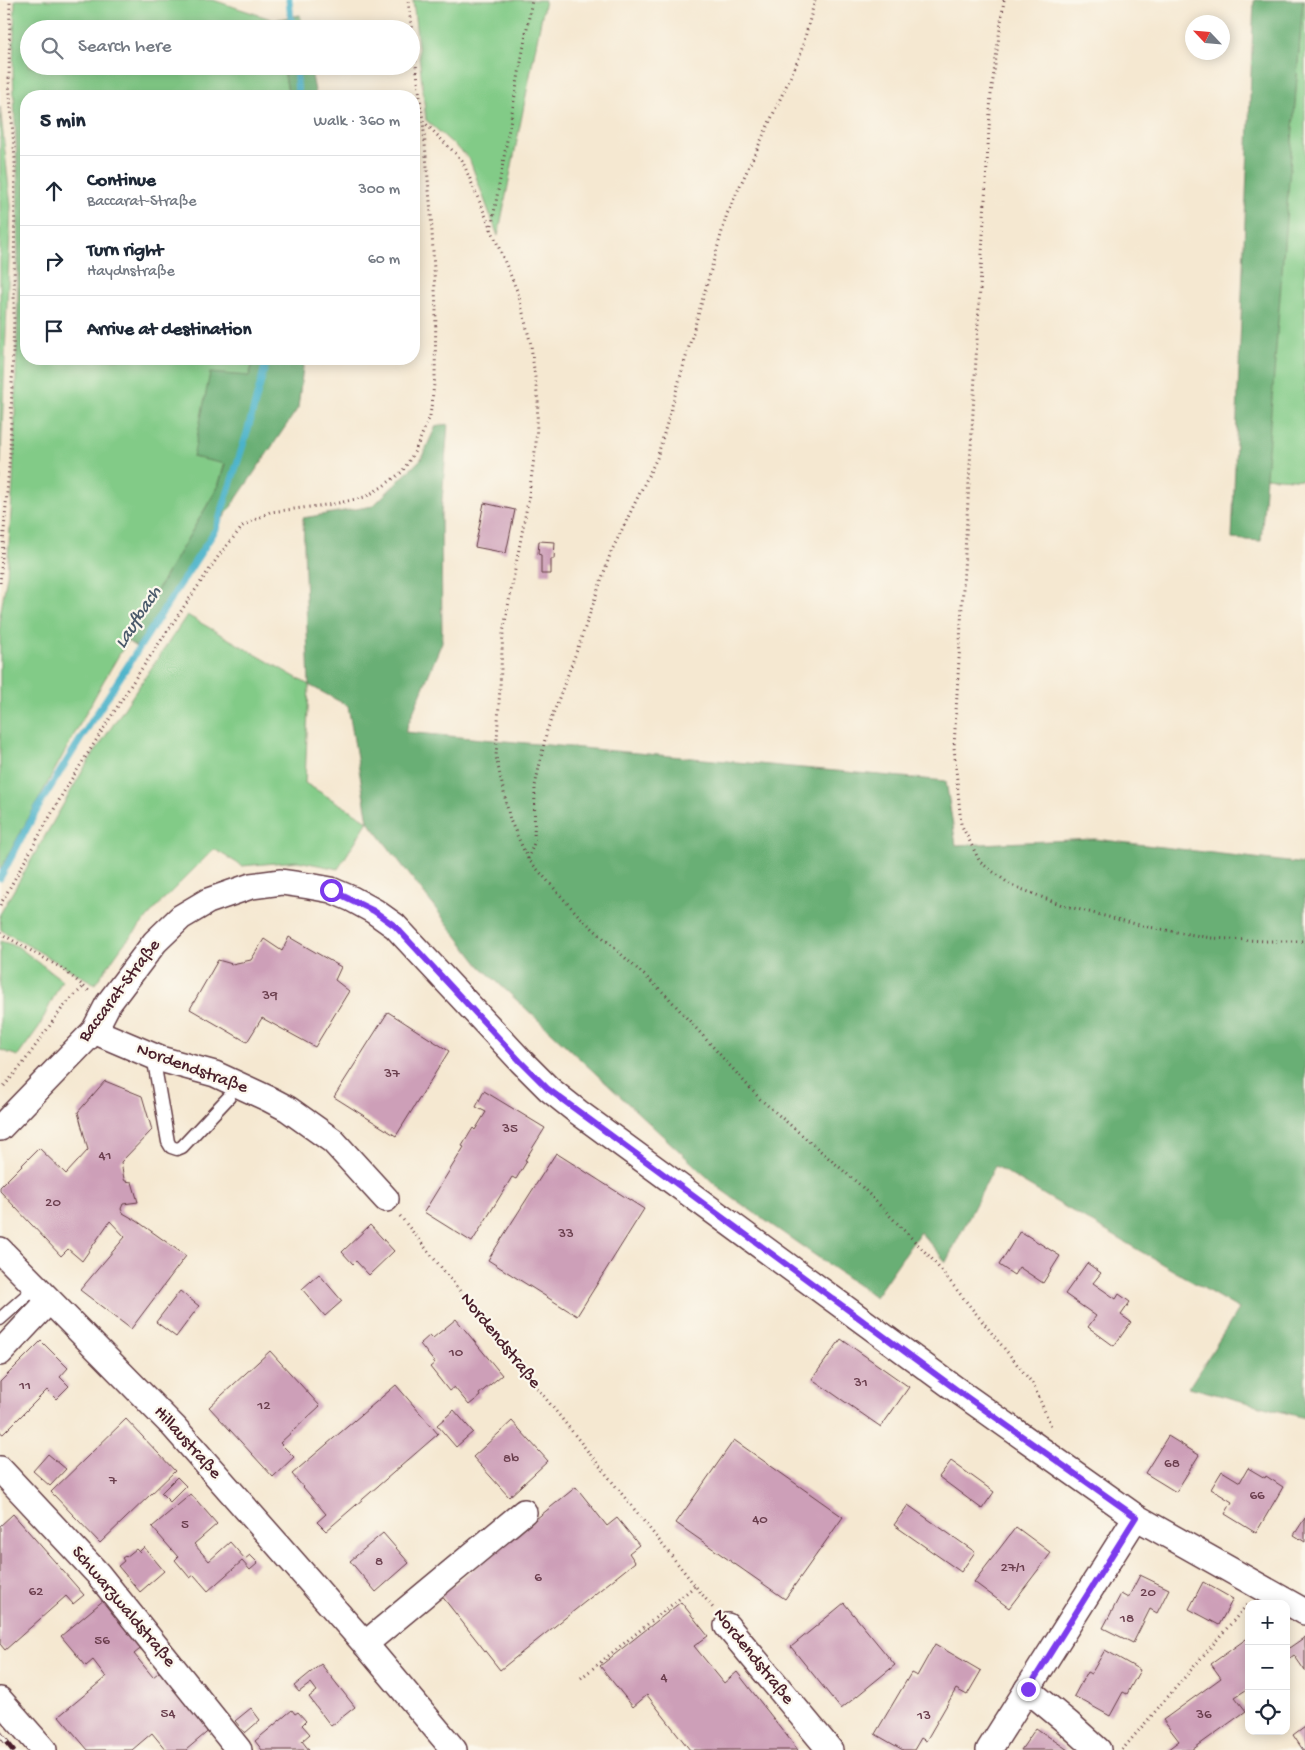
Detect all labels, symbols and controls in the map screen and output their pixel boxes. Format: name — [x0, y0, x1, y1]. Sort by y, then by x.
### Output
north arrow — [1185, 15, 1230, 60]
search box — [20, 20, 420, 75]
icon: search — [38, 34, 66, 62]
text: Search here — [78, 36, 172, 59]
text: 5 min — [40, 110, 85, 135]
text: Walk · 360 m — [314, 113, 400, 132]
text: Continue — [87, 170, 156, 193]
icon: ahead — [40, 177, 68, 205]
text: 300 m — [358, 181, 400, 200]
text: Baccarat-Straße — [87, 193, 196, 212]
text: Turn right — [87, 240, 163, 263]
icon: right — [40, 247, 68, 275]
text: 60 m — [368, 251, 400, 270]
text: Haydnstraße — [87, 263, 175, 282]
icon: arrive — [40, 317, 68, 345]
text: Arrive at destination — [87, 319, 251, 342]
water label: Laufbach — [110, 582, 168, 653]
route start — [320, 879, 343, 902]
street label: Baccarat-Straße — [74, 935, 166, 1047]
house number: 39 — [261, 987, 278, 1005]
street label: Nordendstraße — [133, 1039, 251, 1099]
house number: 37 — [383, 1065, 401, 1083]
house number: 35 — [501, 1120, 518, 1138]
house number: 41 — [98, 1147, 112, 1165]
house number: 20 — [45, 1194, 61, 1212]
house number: 33 — [557, 1225, 574, 1243]
street label: Nordendstraße — [455, 1289, 545, 1394]
house number: 10 — [448, 1344, 464, 1362]
house number: 31 — [853, 1374, 868, 1392]
house number: 11 — [18, 1377, 31, 1395]
house number: 12 — [256, 1397, 271, 1415]
street label: Hillaustraße — [149, 1402, 226, 1484]
house number: 8b — [503, 1450, 519, 1468]
house number: 68 — [1164, 1455, 1180, 1473]
house number: 7 — [108, 1472, 118, 1490]
house number: 66 — [1249, 1487, 1265, 1505]
house number: 40 — [752, 1511, 768, 1529]
house number: 5 — [181, 1516, 189, 1534]
street label: Schwarzwaldstraße — [66, 1542, 180, 1672]
house number: 8 — [375, 1553, 383, 1571]
house number: 27/1 — [1001, 1559, 1025, 1577]
house number: 6 — [534, 1569, 542, 1587]
house number: 62 — [29, 1583, 43, 1601]
house number: 20 — [1140, 1584, 1156, 1602]
map controls — [1245, 1600, 1290, 1735]
button: + — [1245, 1600, 1290, 1645]
street label: Nordendstraße — [708, 1605, 798, 1710]
house number: 18 — [1119, 1610, 1134, 1628]
house number: 56 — [94, 1632, 110, 1650]
button: − — [1245, 1645, 1290, 1690]
house number: 4 — [660, 1669, 668, 1687]
route end — [1017, 1678, 1040, 1701]
button: locate — [1245, 1690, 1290, 1735]
house number: 54 — [161, 1705, 176, 1723]
house number: 36 — [1195, 1706, 1212, 1724]
house number: 13 — [916, 1707, 931, 1725]

